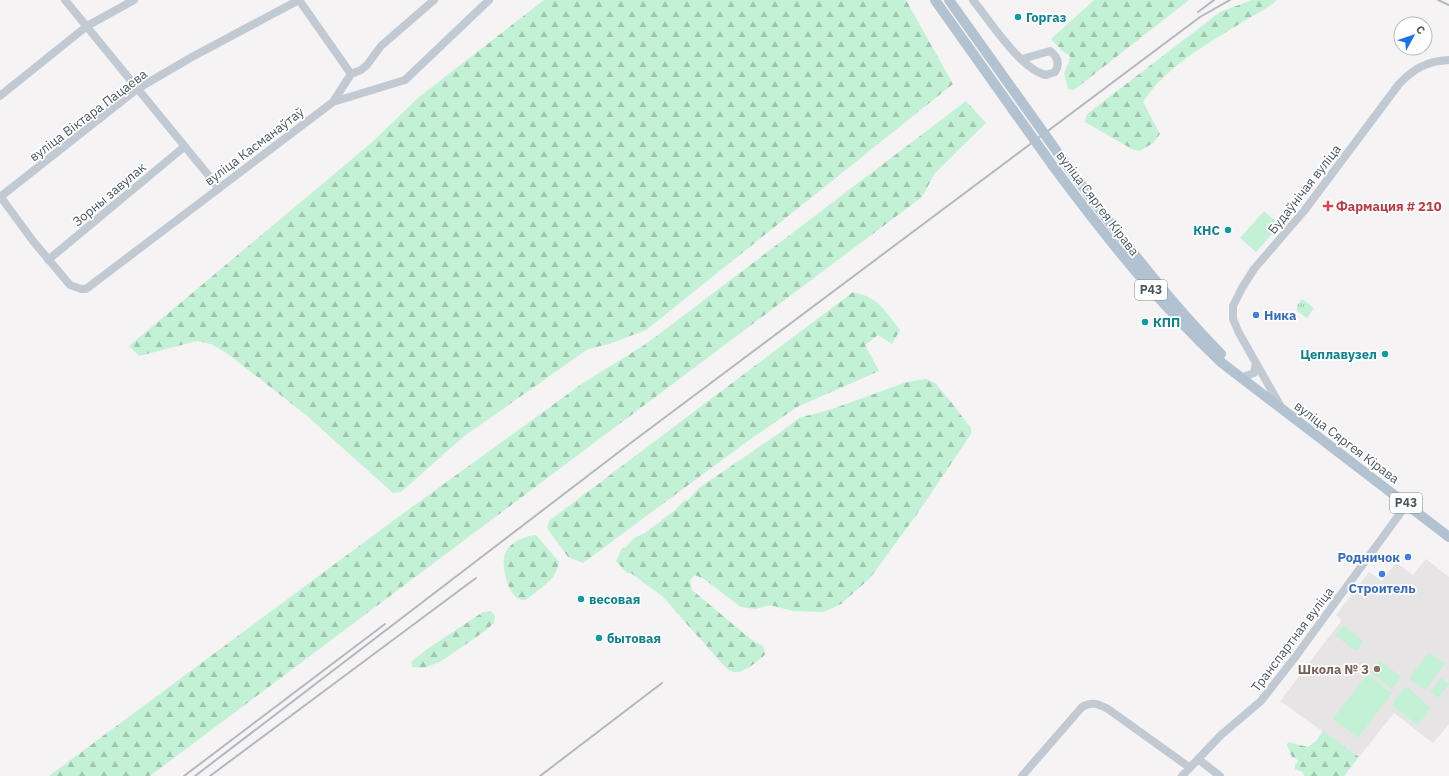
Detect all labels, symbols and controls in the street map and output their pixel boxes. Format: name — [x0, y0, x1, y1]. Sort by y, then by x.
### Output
place label: Горгаз — [1026, 9, 1067, 26]
marker: Горгаз — [1013, 12, 1023, 22]
north arrow — [1393, 16, 1433, 56]
text: С — [1413, 22, 1428, 37]
street label: вуліца Віктара Пацаева — [26, 66, 151, 165]
street label: вуліца Касманаўтаў — [201, 103, 308, 189]
street label: Будаўнічая вуліца — [1264, 141, 1345, 238]
street label: вуліца Сяргея Кірава — [1053, 147, 1143, 259]
street label: Зорны завулак — [69, 159, 150, 230]
place label: Фармация # 210 — [1336, 198, 1442, 215]
marker: Фармация # 210 — [1323, 201, 1333, 211]
place label: КНС — [1193, 222, 1221, 239]
marker: КНС — [1223, 225, 1233, 235]
road number: Р43 — [1135, 280, 1167, 300]
place label: Ника — [1264, 307, 1296, 324]
marker: Ника — [1251, 310, 1261, 320]
place label: КПП — [1153, 314, 1180, 331]
marker: КПП — [1140, 317, 1150, 327]
place label: Цеплавузел — [1300, 346, 1377, 363]
marker: Цеплавузел — [1380, 349, 1390, 359]
street label: вуліца Сяргея Кірава — [1291, 397, 1403, 488]
road number: Р43 — [1390, 493, 1422, 513]
place label: Родничок — [1337, 549, 1400, 566]
marker: Родничок — [1403, 552, 1413, 562]
marker: Строитель — [1377, 569, 1387, 579]
place label: Строитель — [1349, 580, 1415, 597]
street label: Транспартная вуліца — [1247, 584, 1337, 695]
place label: весовая — [589, 591, 640, 608]
marker: весовая — [576, 594, 586, 604]
place label: бытовая — [607, 630, 661, 647]
marker: бытовая — [594, 633, 604, 643]
place label: Школа № 3 — [1298, 661, 1369, 678]
marker: Школа № 3 — [1372, 664, 1382, 674]

